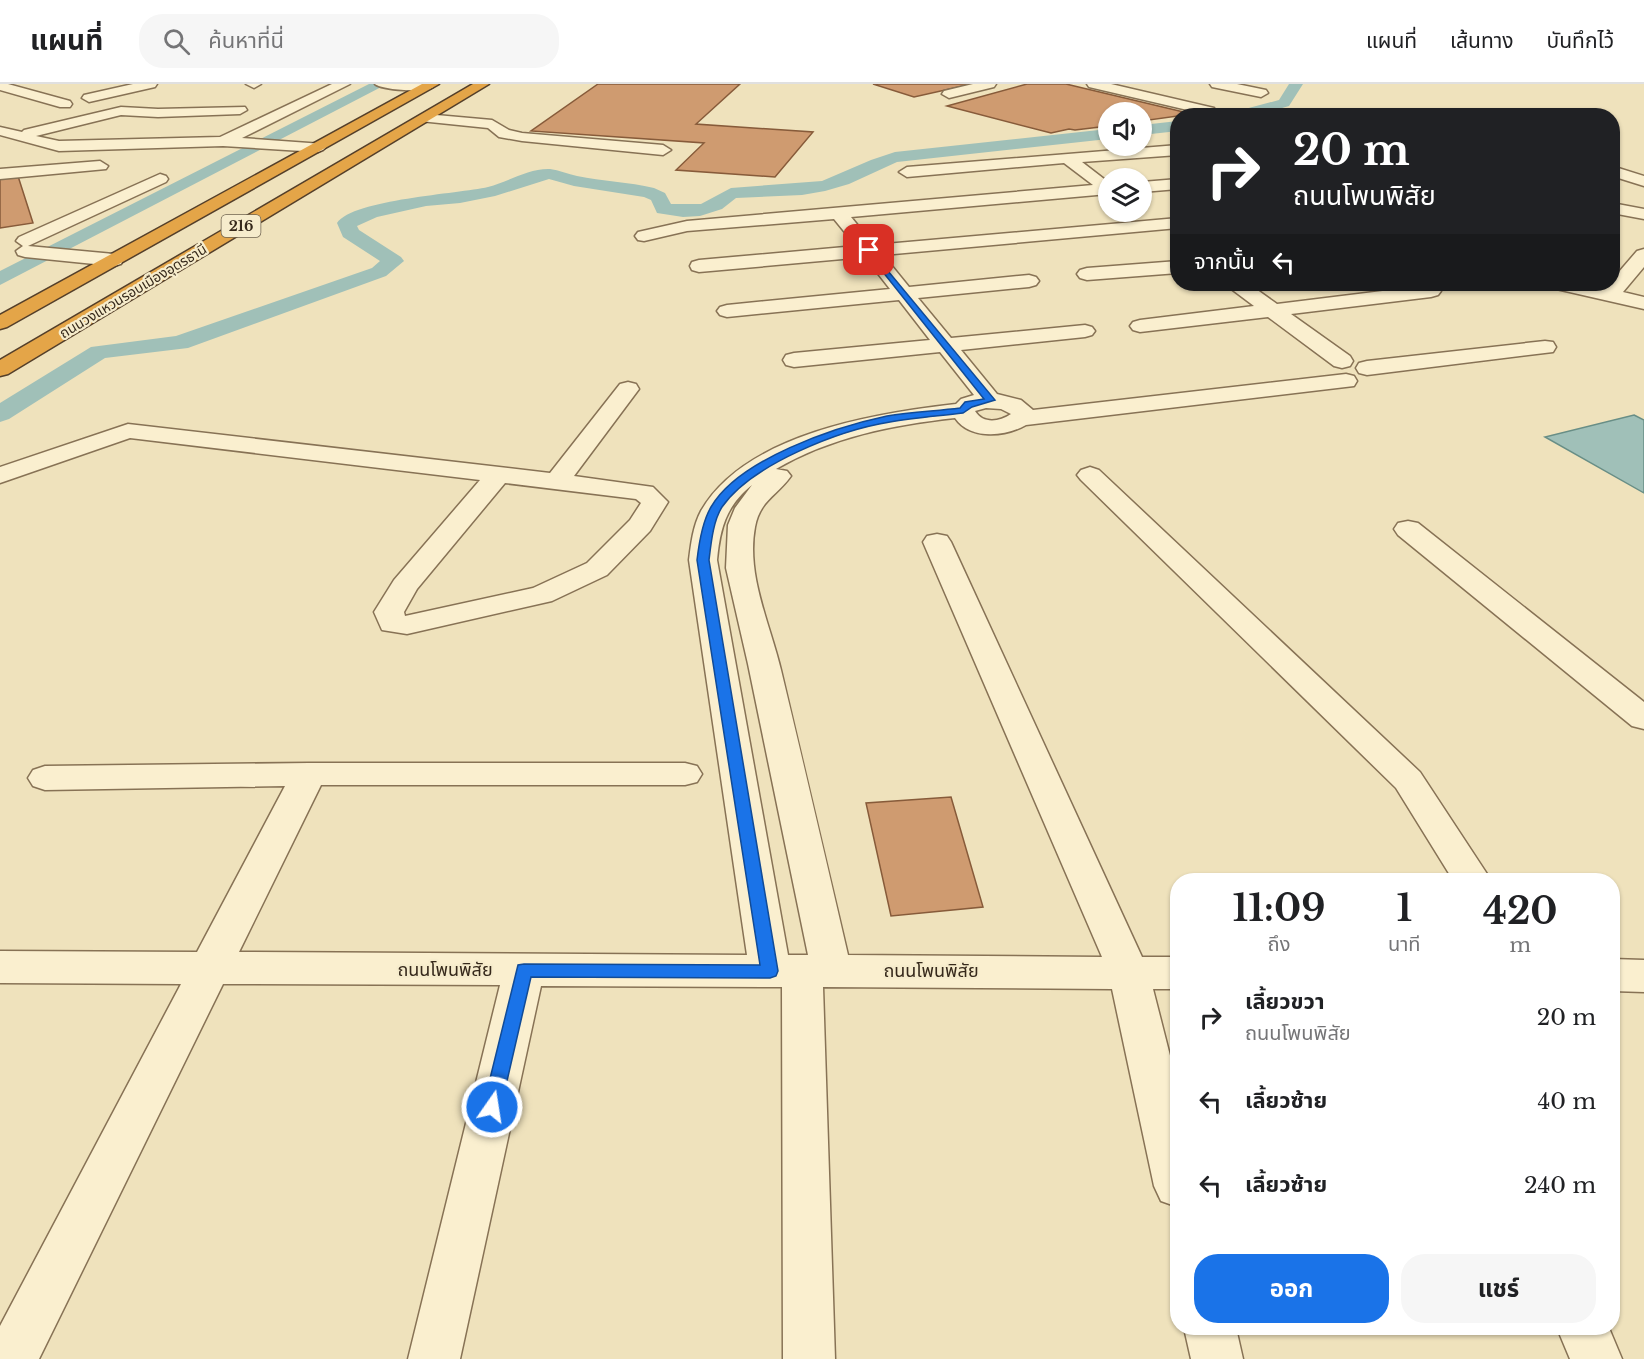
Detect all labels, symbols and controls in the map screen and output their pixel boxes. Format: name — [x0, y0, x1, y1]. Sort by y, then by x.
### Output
search box — [139, 14, 559, 68]
text: แผนที่ — [30, 23, 103, 58]
icon: search — [160, 25, 193, 58]
text: ค้นหาที่นี่ — [208, 27, 284, 54]
text: แผนที่ — [1366, 28, 1417, 54]
text: เส้นทาง — [1450, 28, 1514, 54]
text: บันทึกไว้ — [1547, 28, 1614, 54]
map controls — [1098, 102, 1152, 222]
button: sound — [1098, 102, 1152, 156]
text: 20 m — [1293, 124, 1410, 176]
icon: right — [1194, 132, 1272, 210]
button: layers — [1098, 168, 1152, 222]
text: ถนนโพนพิสัย — [1293, 179, 1436, 212]
road number: 216 — [222, 215, 260, 237]
pin — [843, 224, 894, 275]
icon: arrive — [852, 233, 885, 266]
street label: ถนนวงแหวนรอบเมืองอุดรธานี — [56, 240, 210, 342]
icon: left — [1267, 246, 1300, 279]
text: จากนั้น — [1194, 248, 1255, 275]
text: 11:09 — [1232, 886, 1326, 931]
text: 1 — [1396, 886, 1412, 931]
text: 420 — [1483, 889, 1558, 934]
text: ถึง — [1268, 932, 1290, 956]
text: นาที — [1388, 932, 1421, 956]
text: m — [1510, 933, 1531, 957]
street label: ถนนโพนพิสัย — [397, 959, 493, 981]
street label: ถนนโพนพิสัย — [883, 960, 979, 982]
text: เลี้ยวขวา — [1245, 988, 1325, 1015]
icon: right — [1194, 1001, 1227, 1034]
text: 20 m — [1537, 1004, 1596, 1031]
text: ถนนโพนพิสัย — [1245, 1021, 1351, 1045]
position arrow — [460, 1075, 524, 1139]
icon: left — [1194, 1085, 1227, 1118]
text: เลี้ยวซ้าย — [1245, 1087, 1327, 1114]
text: 40 m — [1538, 1088, 1596, 1115]
icon: left — [1194, 1169, 1227, 1202]
text: เลี้ยวซ้าย — [1245, 1171, 1327, 1198]
text: 240 m — [1524, 1172, 1596, 1199]
button: ออก — [1194, 1254, 1389, 1323]
button: แชร์ — [1401, 1254, 1596, 1323]

